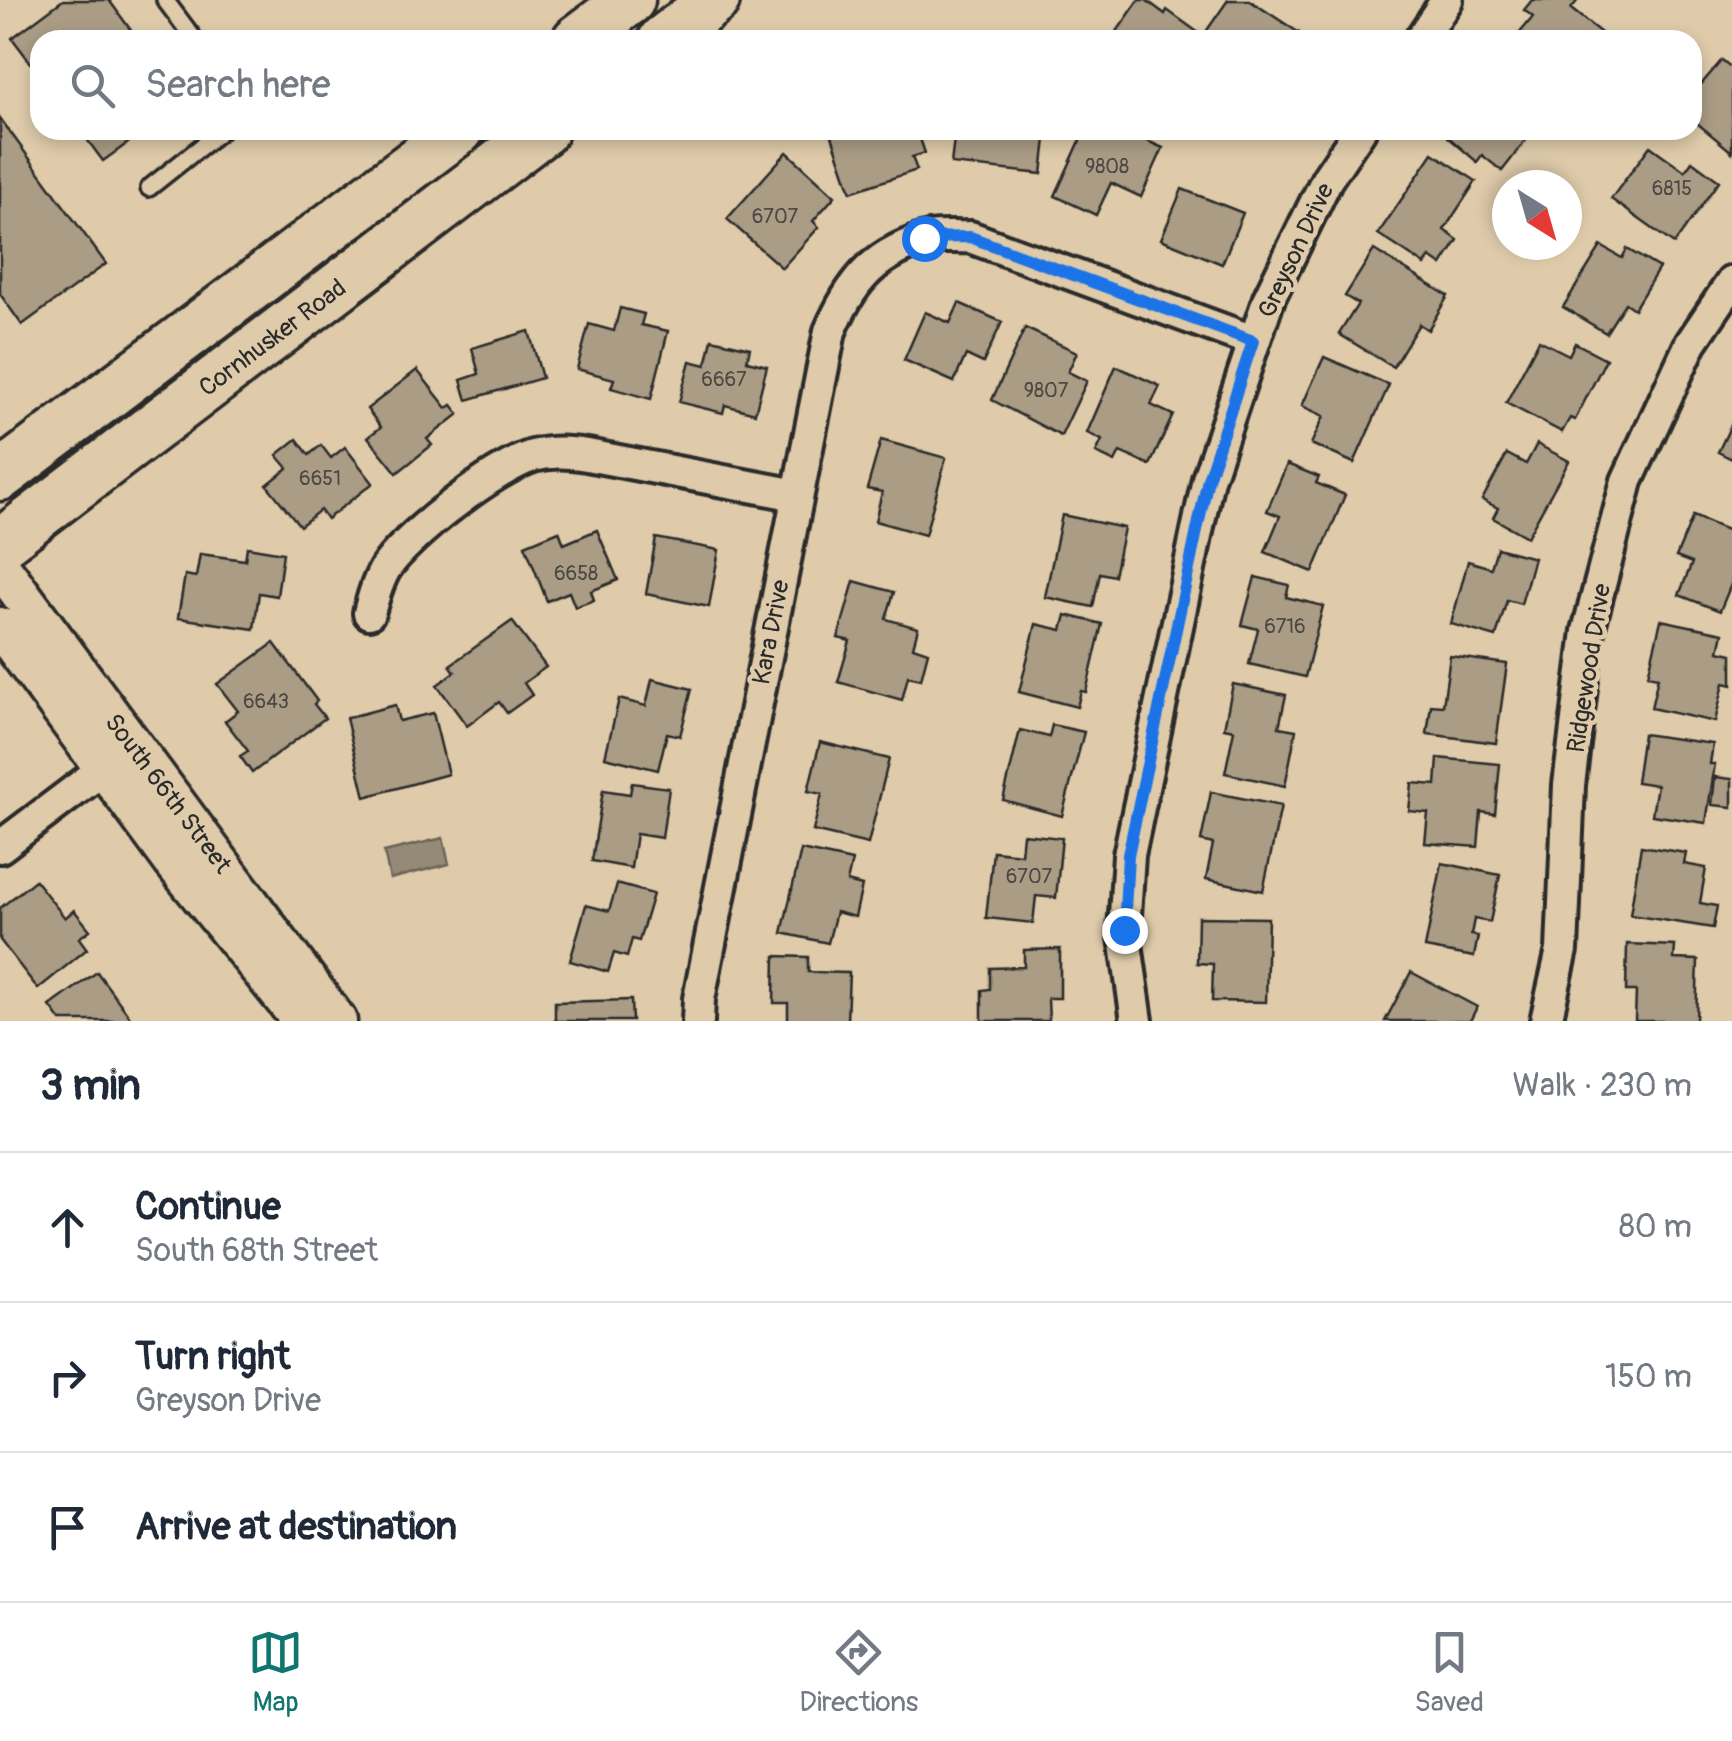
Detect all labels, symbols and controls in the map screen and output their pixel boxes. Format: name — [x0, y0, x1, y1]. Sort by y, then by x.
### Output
search box — [30, 30, 1702, 140]
icon: search — [65, 58, 120, 113]
text: Search here — [145, 61, 331, 109]
house number: 9808 — [1085, 154, 1129, 179]
north arrow — [1492, 170, 1582, 260]
house number: 6815 — [1652, 176, 1692, 201]
street label: Greyson Drive — [1252, 178, 1341, 323]
house number: 6707 — [752, 204, 799, 229]
route start — [902, 216, 948, 262]
street label: Cornhusker Road — [193, 273, 353, 404]
house number: 6667 — [701, 367, 747, 392]
house number: 9807 — [1024, 378, 1069, 403]
house number: 6651 — [299, 466, 341, 491]
house number: 6658 — [554, 561, 598, 586]
street label: Kara Drive — [746, 577, 797, 687]
street label: Ridgewood Drive — [1561, 581, 1618, 755]
house number: 6716 — [1264, 614, 1306, 639]
house number: 6643 — [243, 689, 289, 714]
street label: South 66th Street — [98, 708, 238, 881]
house number: 6707 — [1006, 864, 1053, 889]
route end — [1102, 908, 1148, 954]
text: 3 min — [40, 1060, 141, 1112]
text: Walk · 230 m — [1513, 1066, 1692, 1106]
text: Continue — [135, 1183, 281, 1231]
icon: ahead — [40, 1200, 95, 1255]
text: 80 m — [1619, 1207, 1692, 1247]
text: South 68th Street — [135, 1231, 378, 1271]
text: Turn right — [135, 1333, 290, 1381]
icon: right — [40, 1350, 95, 1405]
text: 150 m — [1605, 1357, 1692, 1397]
text: Greyson Drive — [135, 1381, 321, 1421]
icon: arrive — [40, 1500, 95, 1555]
text: Arrive at destination — [135, 1503, 457, 1551]
tab: Map — [248, 1625, 303, 1720]
tab: Directions — [799, 1625, 918, 1720]
tab: Saved — [1414, 1625, 1484, 1720]

